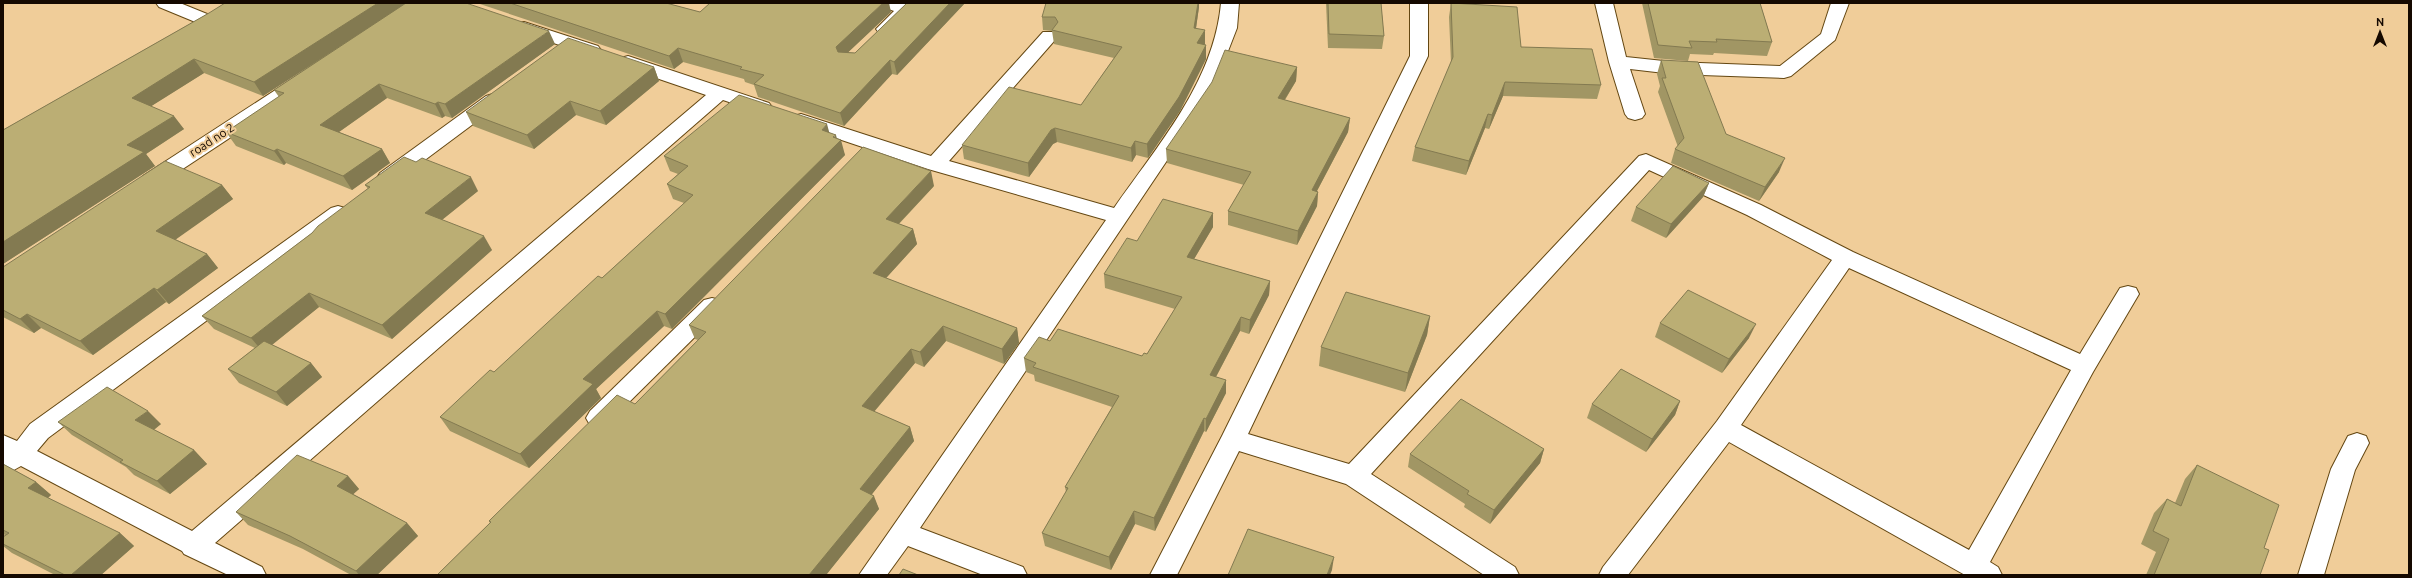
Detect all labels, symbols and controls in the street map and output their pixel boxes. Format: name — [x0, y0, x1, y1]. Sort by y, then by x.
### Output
north arrow — [2360, 12, 2400, 52]
text: N — [2376, 16, 2384, 28]
street label: road no 2 — [187, 120, 237, 159]

